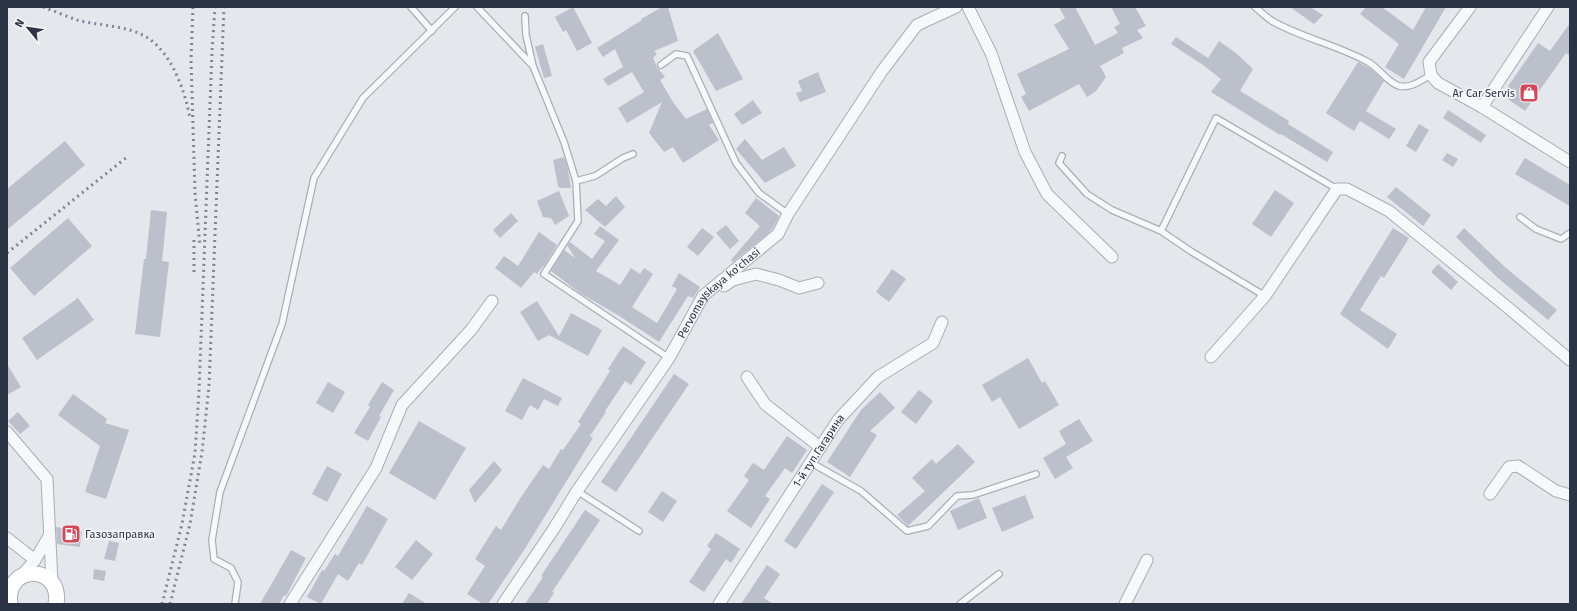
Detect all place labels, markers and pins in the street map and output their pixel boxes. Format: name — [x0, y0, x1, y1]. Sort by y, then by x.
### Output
shop icon: Ar Car Servis — [1518, 82, 1540, 104]
place label: Ar Car Servis — [1452, 87, 1515, 100]
fuel station icon: Газозаправка — [60, 523, 82, 545]
place label: Газозаправка — [85, 528, 155, 541]

